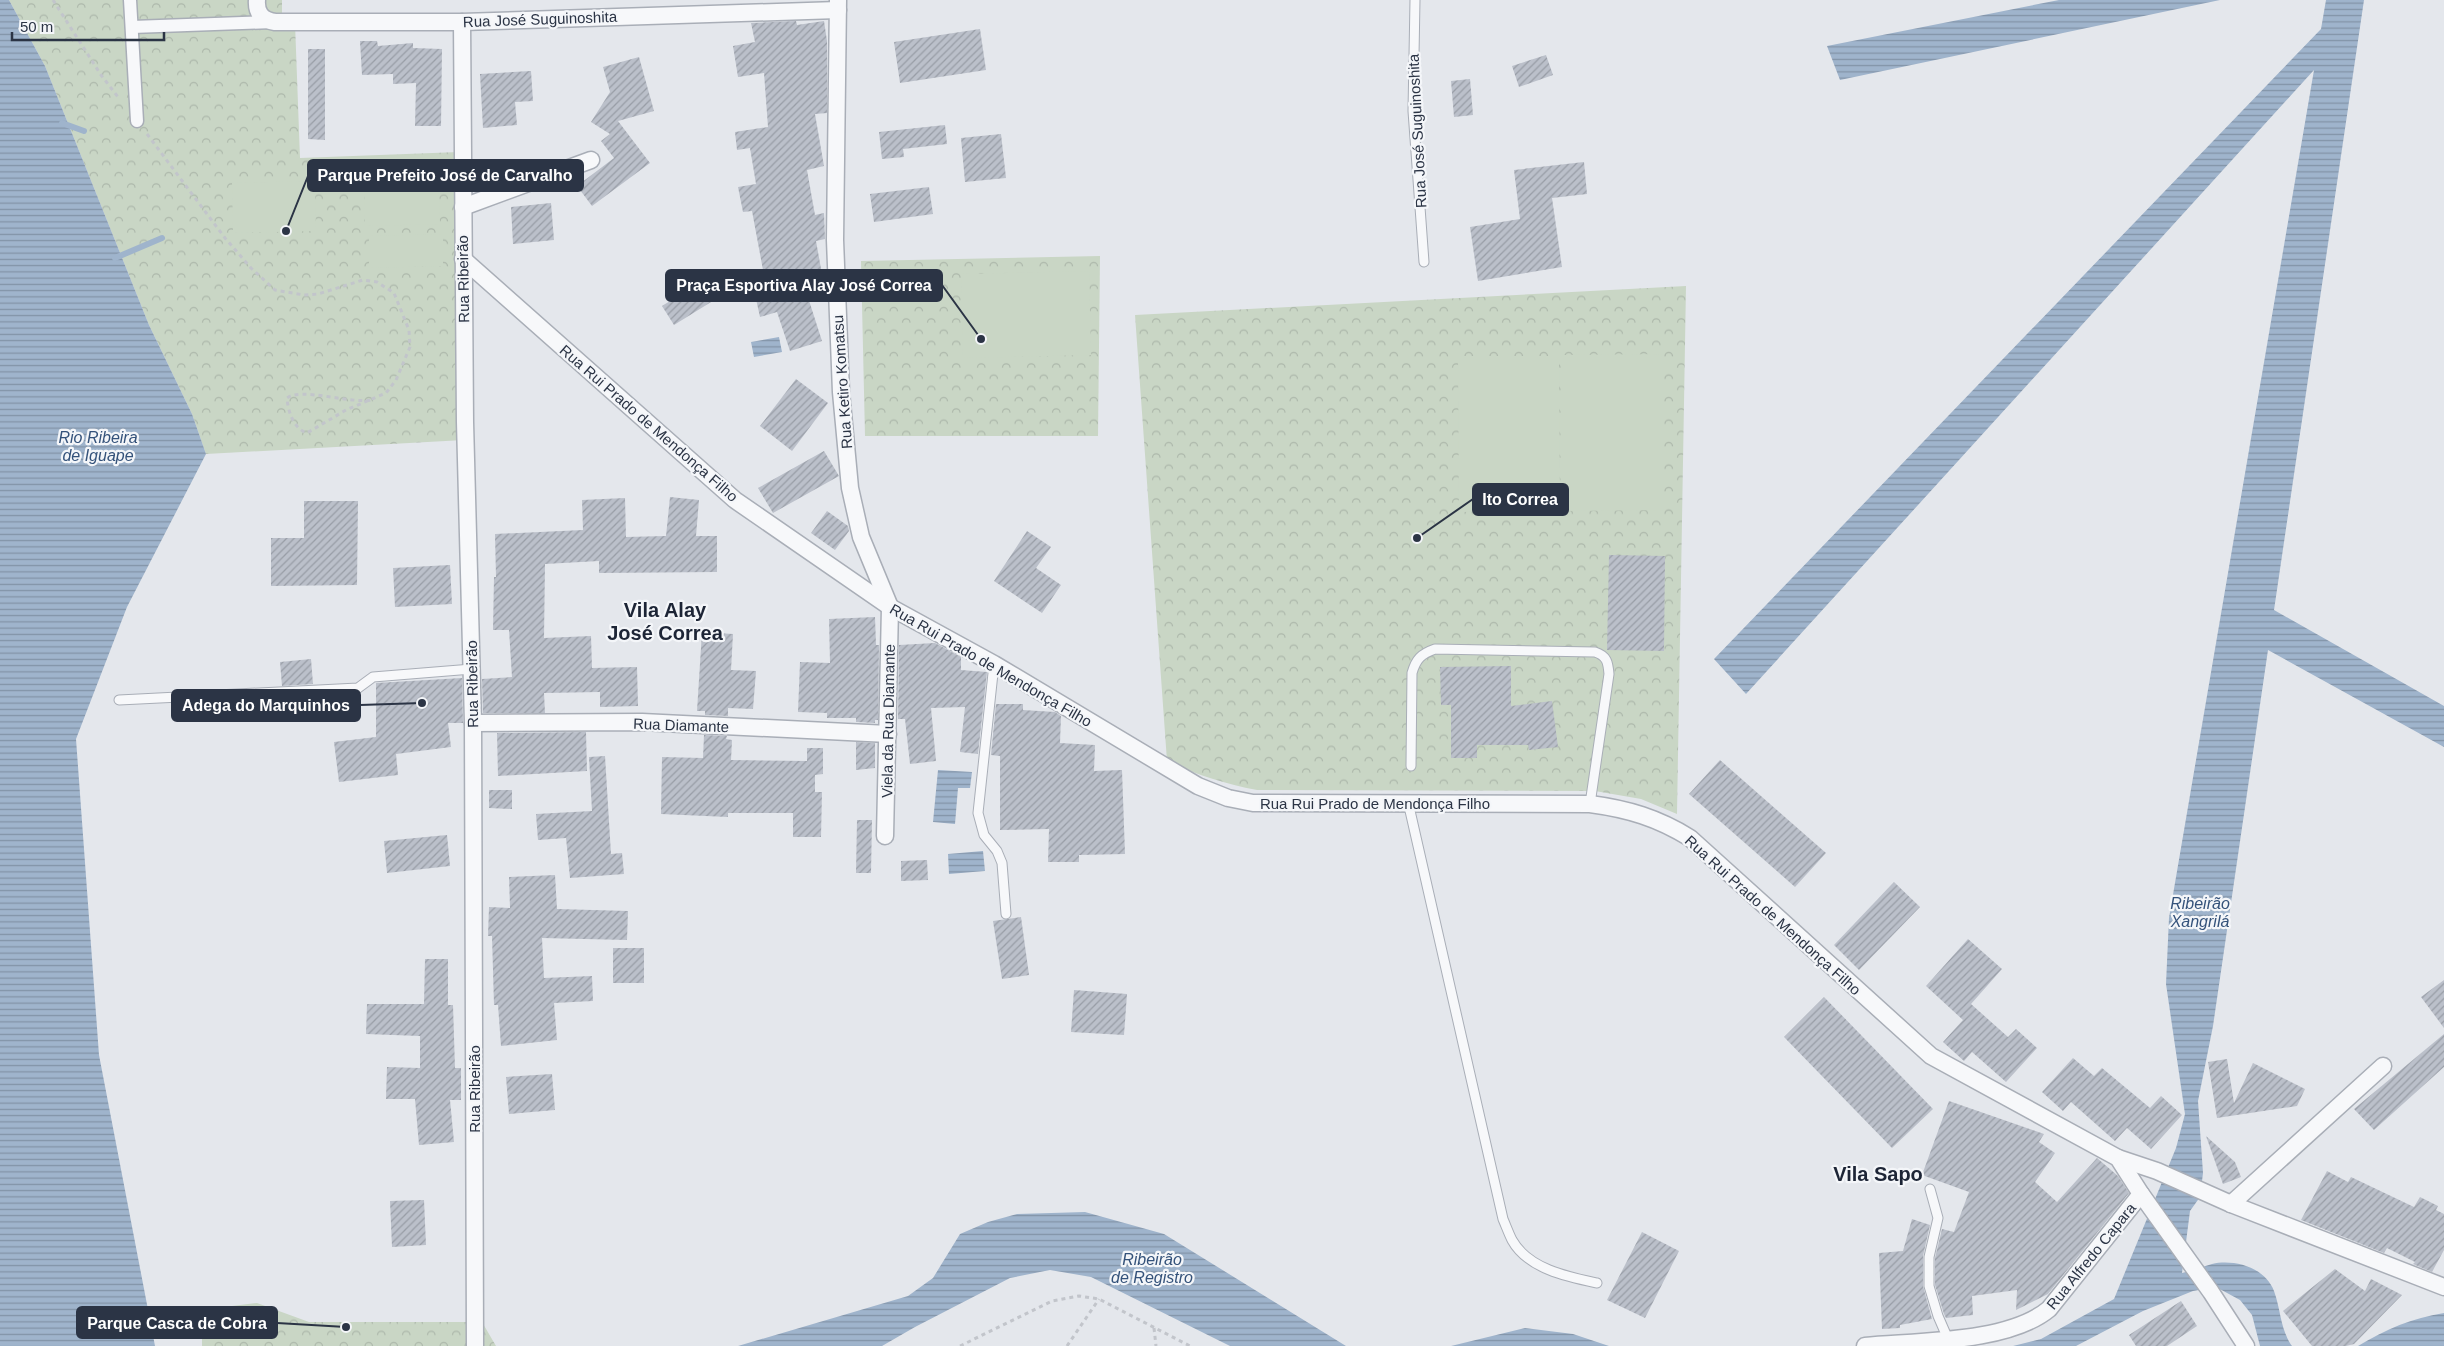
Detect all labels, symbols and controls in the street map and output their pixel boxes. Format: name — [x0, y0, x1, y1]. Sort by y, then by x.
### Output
street label: Rua José Suguinoshita — [463, 8, 618, 30]
scale bar — [12, 10, 165, 42]
text: 50 m — [20, 18, 53, 35]
street label: Rua José Suguinoshita — [1404, 53, 1430, 208]
callout: Parque Prefeito José de Carvalho — [308, 160, 583, 191]
text: Parque Prefeito José de Carvalho — [317, 167, 573, 184]
street label: Rua Ribeirão — [454, 235, 472, 323]
callout: Praça Esportiva Alay José Correa — [666, 270, 942, 301]
text: Praça Esportiva Alay José Correa — [676, 277, 932, 294]
street label: Rua Ketiro Komatsu — [829, 314, 855, 450]
street label: Rua Rui Prado de Mendonça Filho — [557, 341, 741, 505]
water label: Rio Ribeira de Iguape — [58, 429, 138, 464]
callout: Ito Correa — [1473, 484, 1568, 515]
text: Ito Correa — [1482, 491, 1558, 508]
district label: Vila Alay José Correa — [607, 599, 724, 644]
street label: Rua Rui Prado de Mendonça Filho — [887, 600, 1095, 730]
street label: Rua Ribeirão — [463, 640, 481, 728]
street label: Viela da Rua Diamante — [878, 644, 898, 798]
callout: Adega do Marquinhos — [172, 690, 360, 721]
text: Adega do Marquinhos — [182, 697, 350, 714]
street label: Rua Diamante — [633, 715, 729, 735]
street label: Rua Rui Prado de Mendonça Filho — [1260, 795, 1490, 812]
street label: Rua Rui Prado de Mendonça Filho — [1682, 832, 1864, 998]
water label: Ribeirão Xangrilá — [2170, 895, 2230, 930]
street label: Rua Ribeirão — [466, 1045, 483, 1133]
district label: Vila Sapo — [1833, 1163, 1923, 1185]
street label: Rua Alfredo Capara — [2043, 1199, 2139, 1313]
water label: Ribeirão de Registro — [1111, 1251, 1193, 1286]
callout: Parque Casca de Cobra — [77, 1307, 277, 1338]
text: Parque Casca de Cobra — [87, 1315, 267, 1332]

